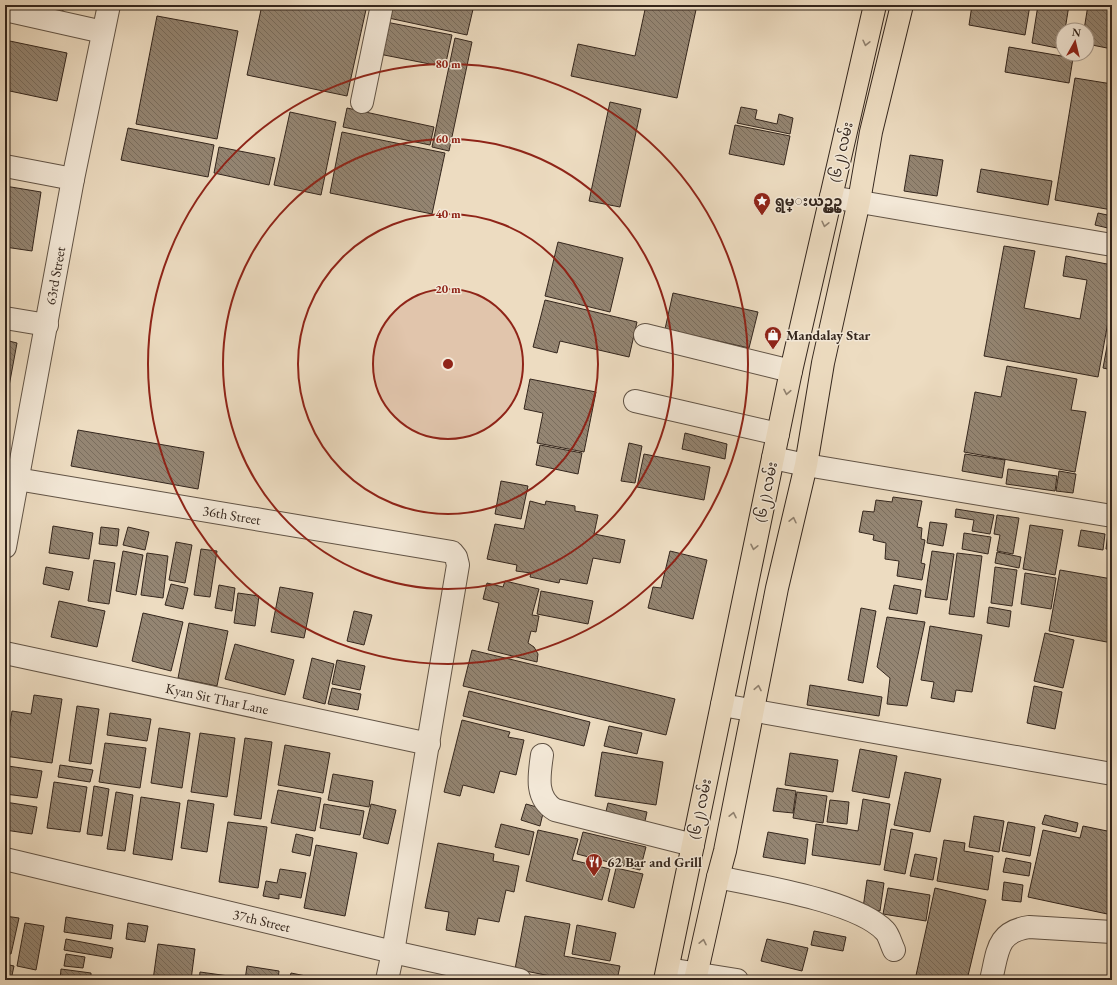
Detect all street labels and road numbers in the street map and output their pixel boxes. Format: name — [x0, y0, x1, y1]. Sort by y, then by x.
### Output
street label: (၆၂) လမ်း — [824, 120, 860, 185]
street label: 63rd Street — [41, 244, 69, 306]
street label: (၆၂) လမ်း — [750, 460, 784, 524]
street label: 36th Street — [201, 501, 263, 529]
street label: Kyan Sit Thar Lane — [164, 679, 271, 718]
street label: (၆၂) လမ်း — [684, 777, 718, 841]
street label: 37th Street — [231, 905, 293, 936]

